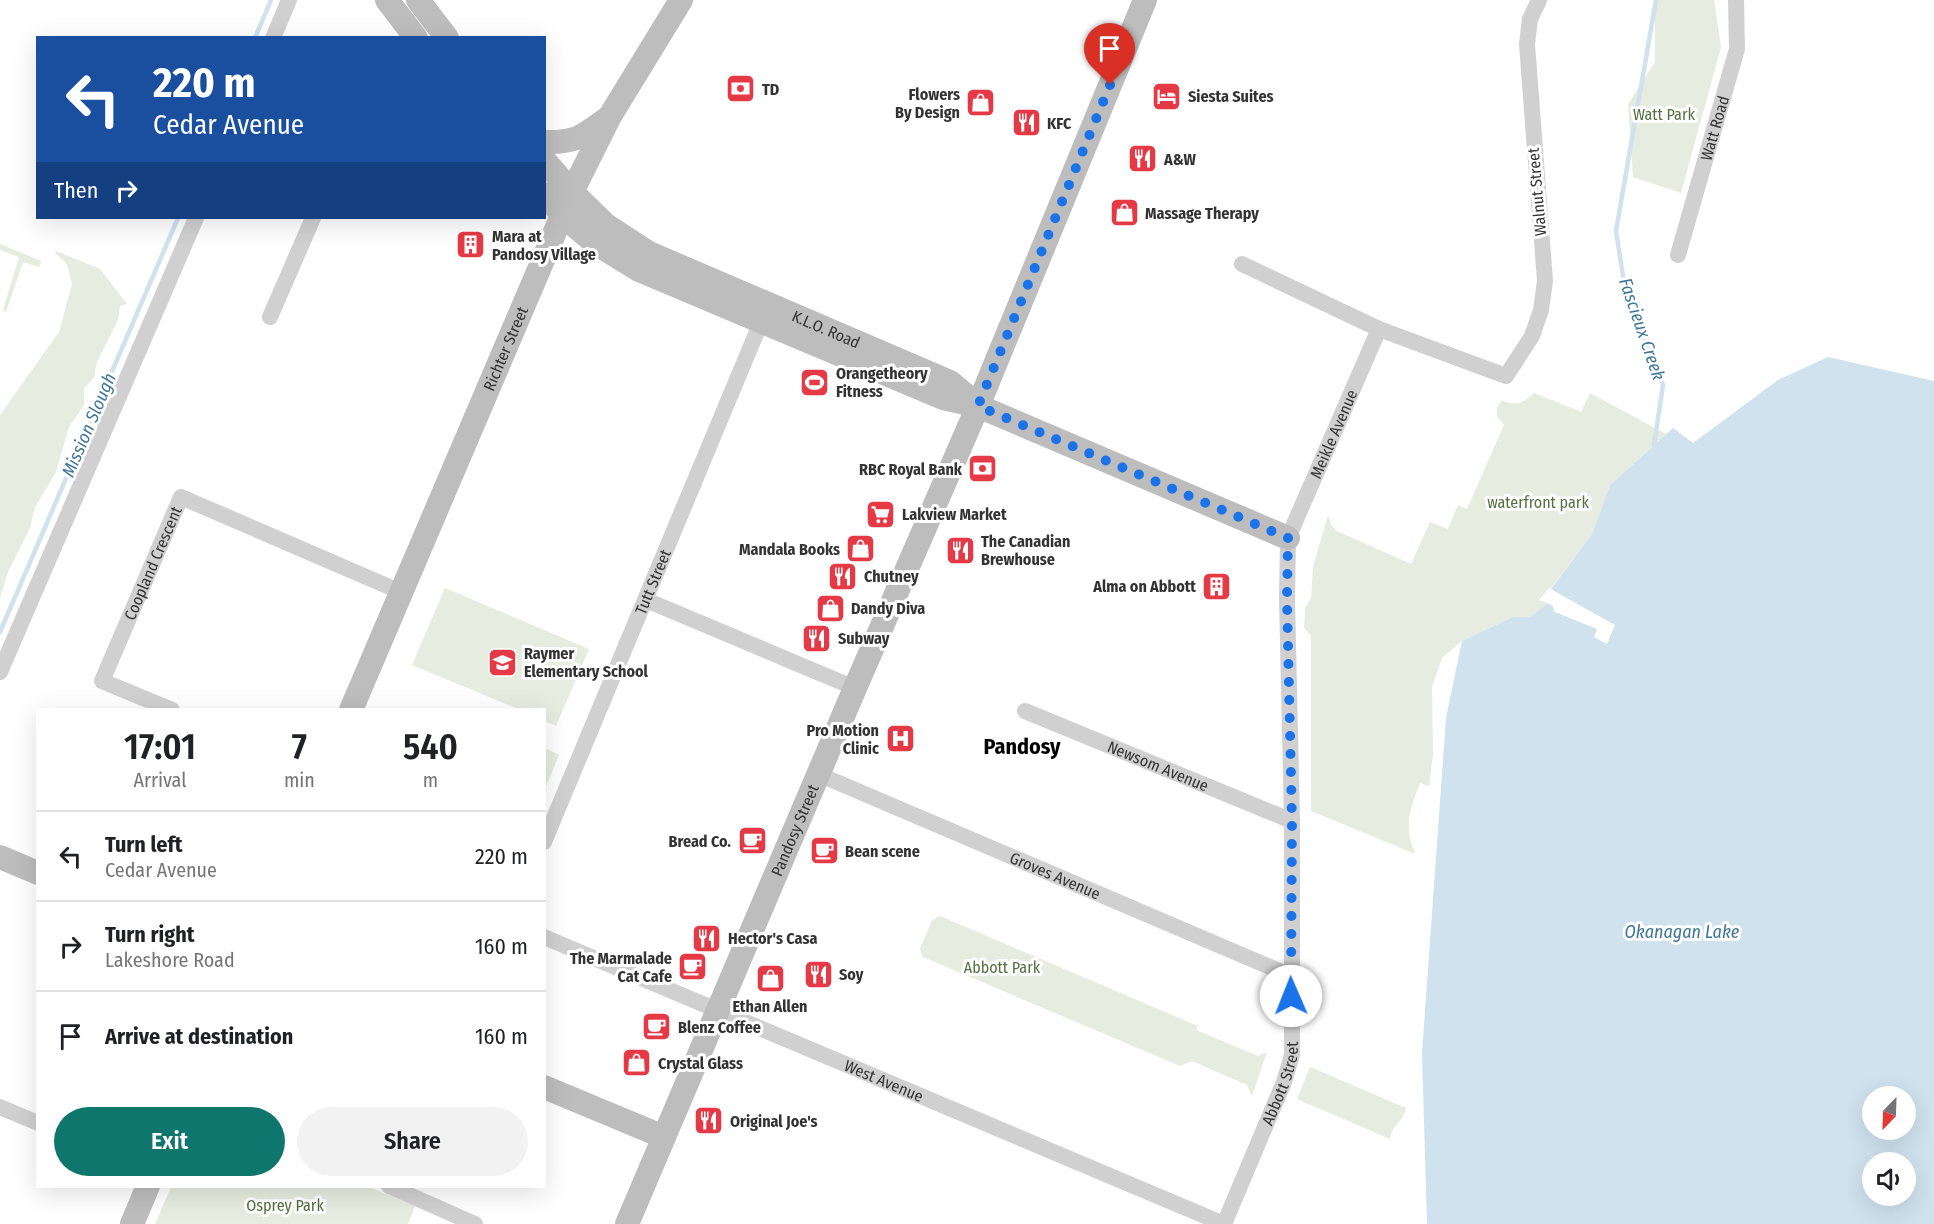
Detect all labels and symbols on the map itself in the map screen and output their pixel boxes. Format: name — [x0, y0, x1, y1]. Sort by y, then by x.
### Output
pin — [1084, 23, 1135, 85]
bank icon: TD — [725, 73, 757, 105]
place label: TD — [762, 80, 780, 99]
hotel icon: Siesta Suites — [1151, 80, 1183, 112]
place label: Flowers By Design — [895, 85, 960, 122]
shop icon: Flowers By Design — [965, 87, 997, 119]
place label: Siesta Suites — [1188, 87, 1274, 106]
street label: Watt Road — [1696, 93, 1733, 163]
park label: Watt Park — [1633, 105, 1696, 124]
restaurant icon: KFC — [1010, 107, 1042, 139]
place label: KFC — [1047, 114, 1072, 133]
restaurant icon: A&W — [1127, 143, 1159, 175]
street label: Walnut Street — [1524, 146, 1550, 237]
place label: A&W — [1163, 150, 1196, 169]
shop icon: Massage Therapy — [1108, 197, 1140, 229]
place label: Massage Therapy — [1145, 204, 1259, 223]
place label: Mara at Pandosy Village — [492, 227, 596, 264]
building icon: Mara at Pandosy Village — [455, 229, 487, 261]
water label: Fascieux Creek — [1614, 275, 1670, 383]
street label: Richter Street — [479, 303, 532, 394]
street label: K.L.O. Road — [789, 306, 863, 352]
place label: Orangetheory Fitness — [836, 364, 928, 401]
sports icon: Orangetheory Fitness — [799, 366, 831, 398]
water label: Mission Slough — [57, 370, 121, 480]
street label: Meikle Avenue — [1306, 387, 1361, 481]
bank icon: RBC Royal Bank — [967, 453, 999, 485]
place label: RBC Royal Bank — [859, 460, 963, 479]
park label: waterfront park — [1487, 493, 1589, 512]
supermarket icon: Lakview Market — [865, 498, 897, 530]
street label: Coopland Crescent — [120, 503, 186, 623]
place label: Lakview Market — [902, 505, 1007, 524]
place label: The Canadian Brewhouse — [981, 532, 1070, 569]
shop icon: Mandala Books — [845, 533, 877, 565]
restaurant icon: The Canadian Brewhouse — [944, 534, 976, 566]
place label: Mandala Books — [739, 540, 840, 559]
street label: Tutt Street — [631, 546, 675, 617]
restaurant icon: Chutney — [827, 560, 859, 592]
place label: Chutney — [864, 567, 919, 586]
building icon: Alma on Abbott — [1201, 570, 1233, 602]
place label: Alma on Abbott — [1092, 577, 1196, 596]
shop icon: Dandy Diva — [814, 592, 846, 624]
place label: Dandy Diva — [851, 599, 925, 618]
restaurant icon: Subway — [801, 622, 833, 654]
place label: Subway — [838, 629, 890, 648]
place label: Raymer Elementary School — [524, 644, 649, 681]
school or university icon: Raymer Elementary School — [487, 646, 519, 678]
place label: Pro Motion Clinic — [807, 721, 879, 758]
hospital icon: Pro Motion Clinic — [884, 723, 916, 755]
district label: Pandosy — [984, 733, 1061, 760]
street label: Newsom Avenue — [1105, 737, 1212, 795]
street label: Pandosy Street — [767, 781, 823, 879]
cafe icon: Bread Co. — [736, 825, 768, 857]
place label: Bread Co. — [669, 832, 731, 851]
cafe icon: Bean scene — [808, 835, 840, 867]
place label: Bean scene — [845, 842, 920, 861]
street label: Groves Avenue — [1007, 848, 1103, 903]
water label: Okanagan Lake — [1625, 921, 1740, 943]
restaurant icon: Hector's Casa — [691, 922, 723, 954]
place label: Hector's Casa — [728, 929, 817, 948]
place label: The Marmalade Cat Cafe — [570, 949, 672, 986]
cafe icon: The Marmalade Cat Cafe — [677, 951, 709, 983]
restaurant icon: Soy — [802, 958, 834, 990]
park label: Abbott Park — [964, 958, 1041, 977]
shop icon: Ethan Allen — [754, 962, 786, 994]
position arrow — [1259, 964, 1323, 1028]
place label: Soy — [839, 965, 864, 984]
place label: Ethan Allen — [733, 997, 807, 1016]
cafe icon: Blenz Coffee — [641, 1011, 673, 1043]
place label: Blenz Coffee — [678, 1018, 761, 1037]
street label: Abbott Street — [1257, 1041, 1302, 1128]
shop icon: Crystal Glass — [621, 1047, 653, 1079]
place label: Crystal Glass — [658, 1054, 743, 1073]
street label: West Avenue — [842, 1055, 926, 1106]
north arrow — [1862, 1086, 1916, 1140]
restaurant icon: Original Joe's — [693, 1105, 725, 1137]
place label: Original Joe's — [730, 1112, 818, 1131]
park label: Osprey Park — [246, 1196, 324, 1215]

